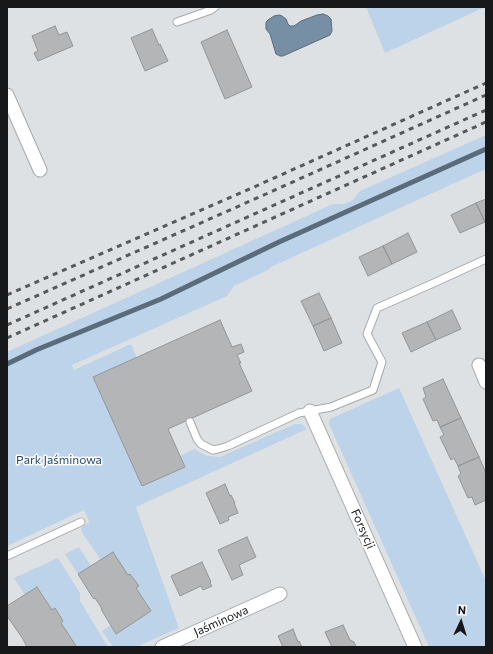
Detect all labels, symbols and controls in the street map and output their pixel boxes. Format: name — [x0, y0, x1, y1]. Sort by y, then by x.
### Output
park label: Park Jaśminowa — [16, 453, 102, 467]
street label: Forsycji — [348, 507, 378, 551]
north arrow — [441, 602, 481, 642]
street label: Jaśminowa — [191, 603, 251, 639]
text: N — [457, 603, 466, 616]

